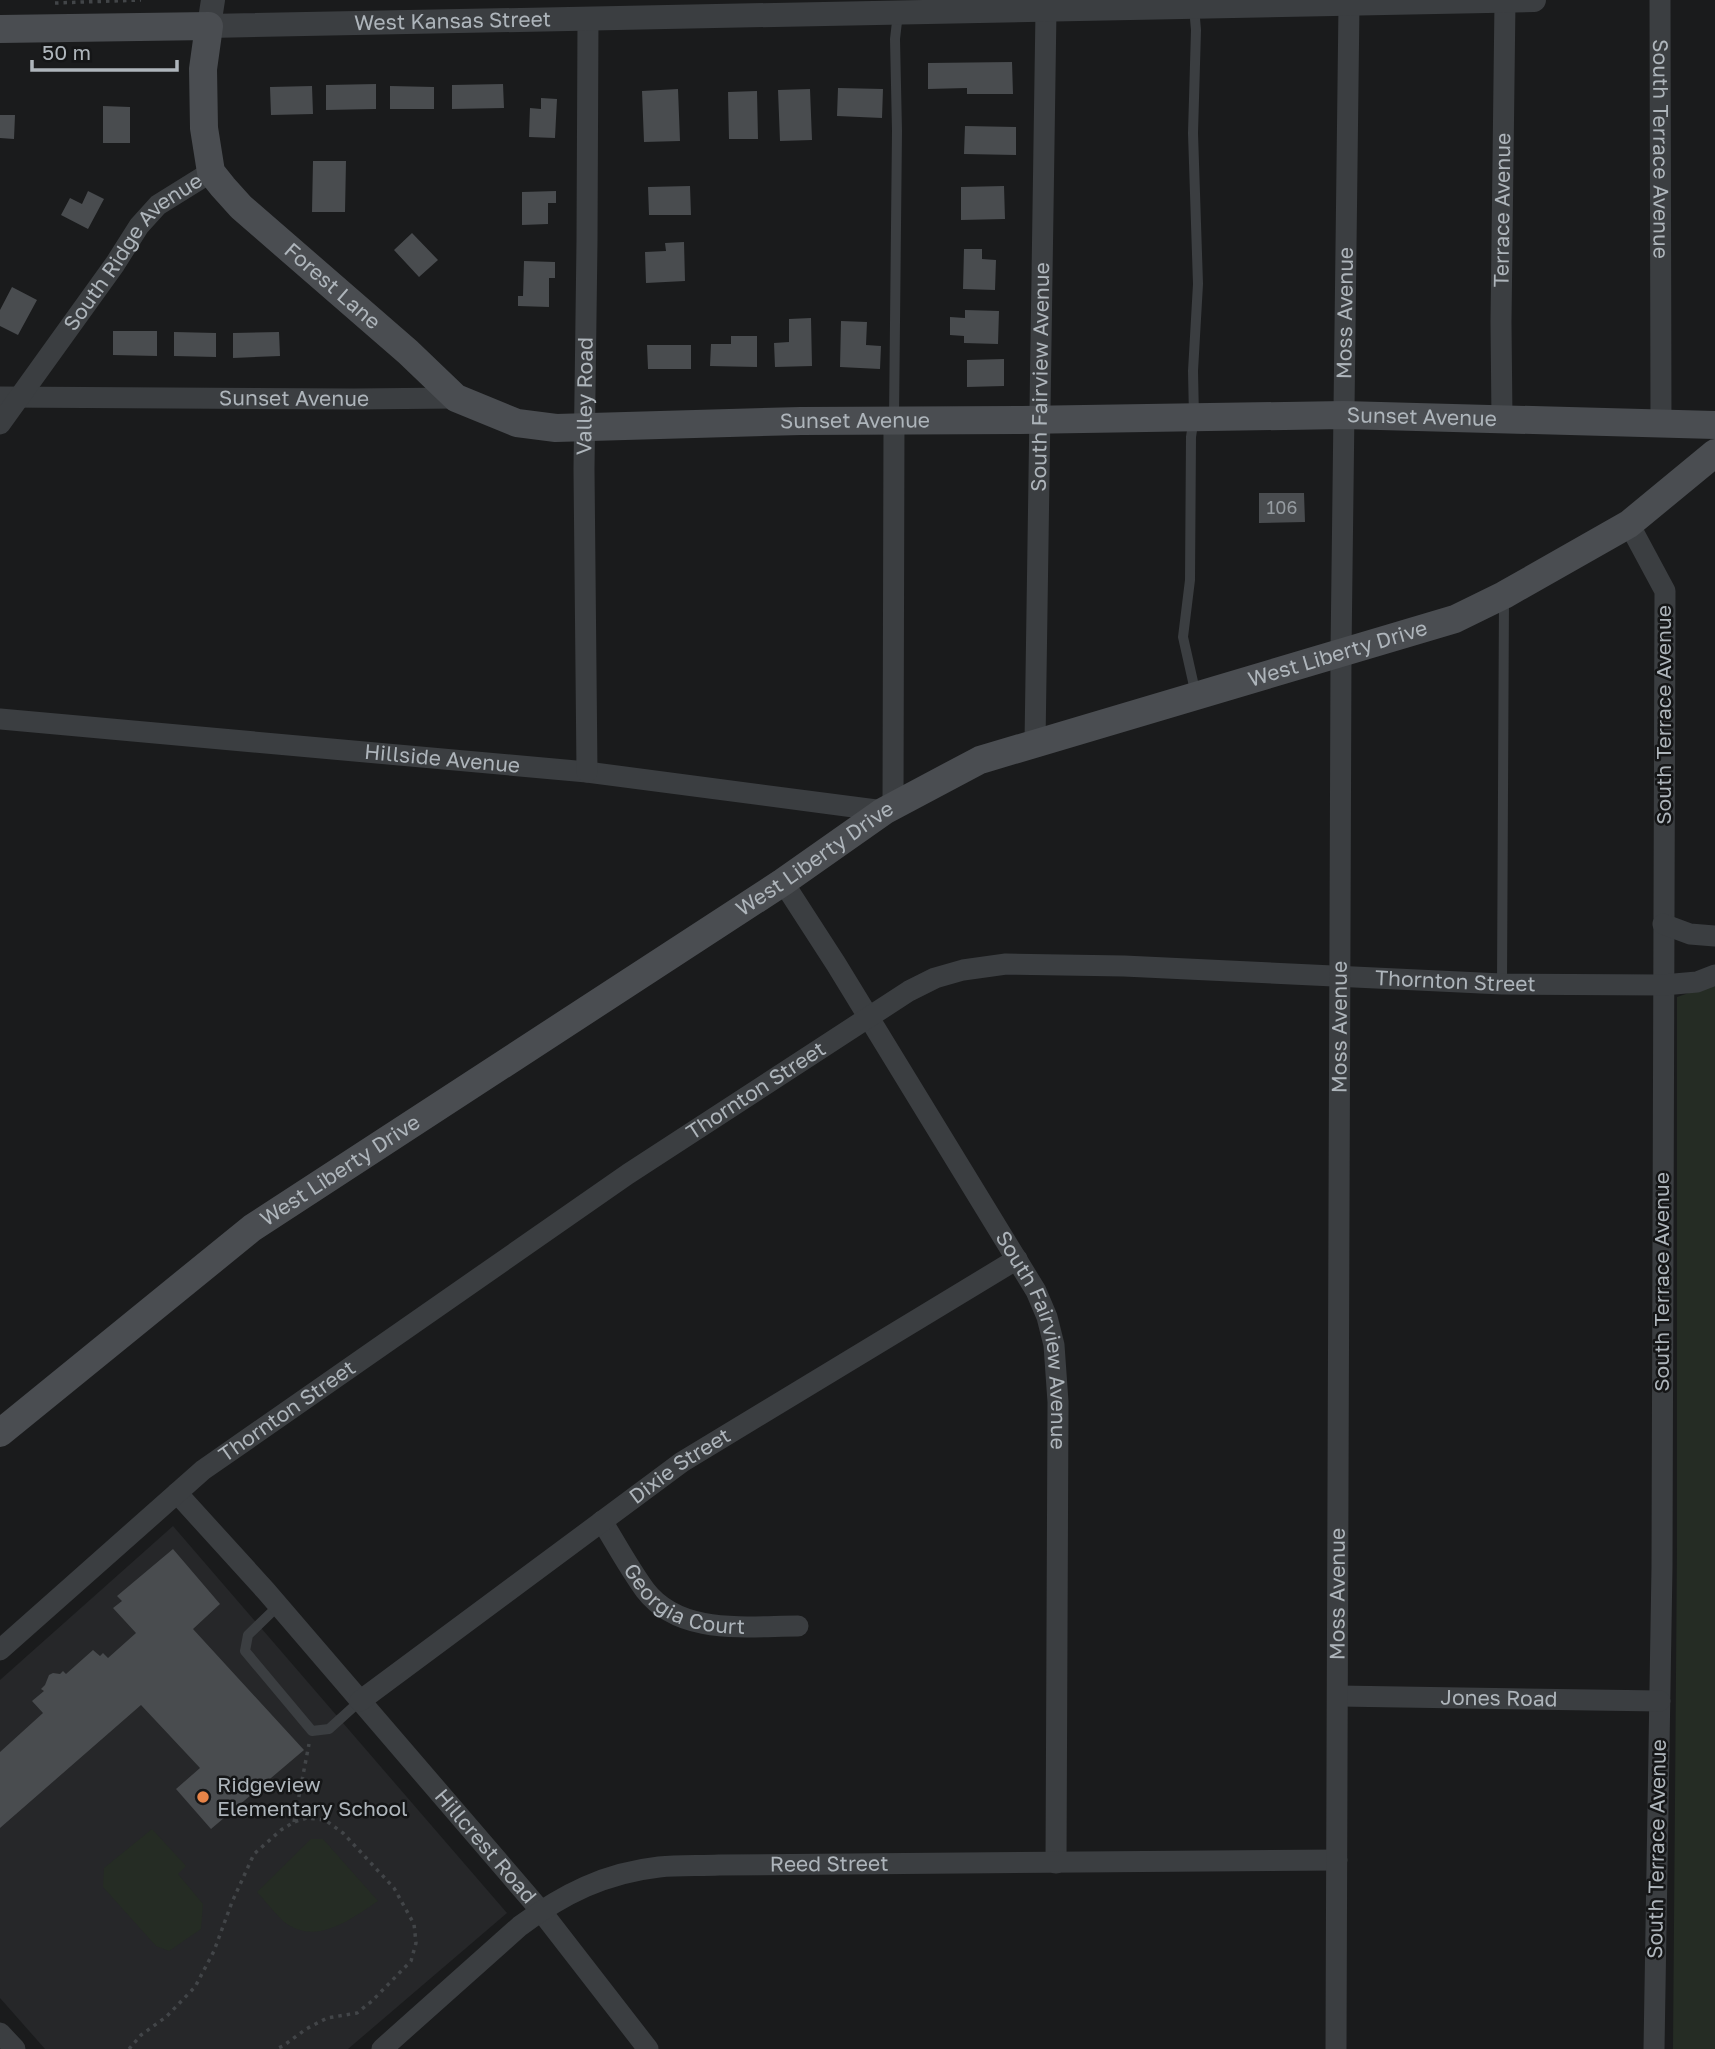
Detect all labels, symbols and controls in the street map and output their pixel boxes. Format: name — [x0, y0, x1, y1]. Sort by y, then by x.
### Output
street label: West Kansas Street — [354, 5, 551, 35]
scale bar — [32, 28, 177, 72]
text: 50 m — [42, 39, 91, 65]
street label: South Terrace Avenue — [1648, 39, 1675, 259]
street label: Terrace Avenue — [1487, 133, 1515, 287]
street label: South Ridge Avenue — [57, 167, 207, 335]
street label: Forest Lane — [279, 237, 386, 334]
street label: Moss Avenue — [1330, 247, 1358, 379]
street label: South Fairview Avenue — [1025, 262, 1054, 492]
street label: Valley Road — [570, 337, 598, 455]
street label: Sunset Avenue — [219, 384, 369, 411]
street label: Sunset Avenue — [1346, 401, 1497, 431]
street label: Sunset Avenue — [779, 406, 930, 434]
house number: 106 — [1267, 496, 1297, 518]
street label: South Terrace Avenue — [1650, 605, 1676, 825]
street label: West Liberty Drive — [1245, 614, 1430, 692]
street label: Hillside Avenue — [363, 738, 521, 778]
street label: West Liberty Drive — [731, 795, 897, 921]
street label: Moss Avenue — [1325, 961, 1352, 1093]
street label: Thornton Street — [1375, 964, 1536, 996]
street label: Thornton Street — [681, 1035, 830, 1145]
street label: West Liberty Drive — [255, 1108, 424, 1231]
street label: South Terrace Avenue — [1648, 1172, 1674, 1392]
street label: South Fairview Avenue — [990, 1226, 1072, 1450]
street label: Thornton Street — [213, 1354, 360, 1467]
street label: Dixie Street — [623, 1422, 735, 1509]
street label: Moss Avenue — [1323, 1528, 1350, 1660]
street label: Georgia Court — [619, 1558, 745, 1639]
street label: Jones Road — [1440, 1684, 1558, 1711]
street label: South Terrace Avenue — [1641, 1739, 1671, 1959]
place label: Ridgeview Elementary School — [217, 1771, 408, 1821]
street label: Hillcrest Road — [430, 1783, 543, 1908]
marker: Ridgeview Elementary School — [195, 1789, 211, 1805]
street label: Reed Street — [770, 1850, 889, 1877]

